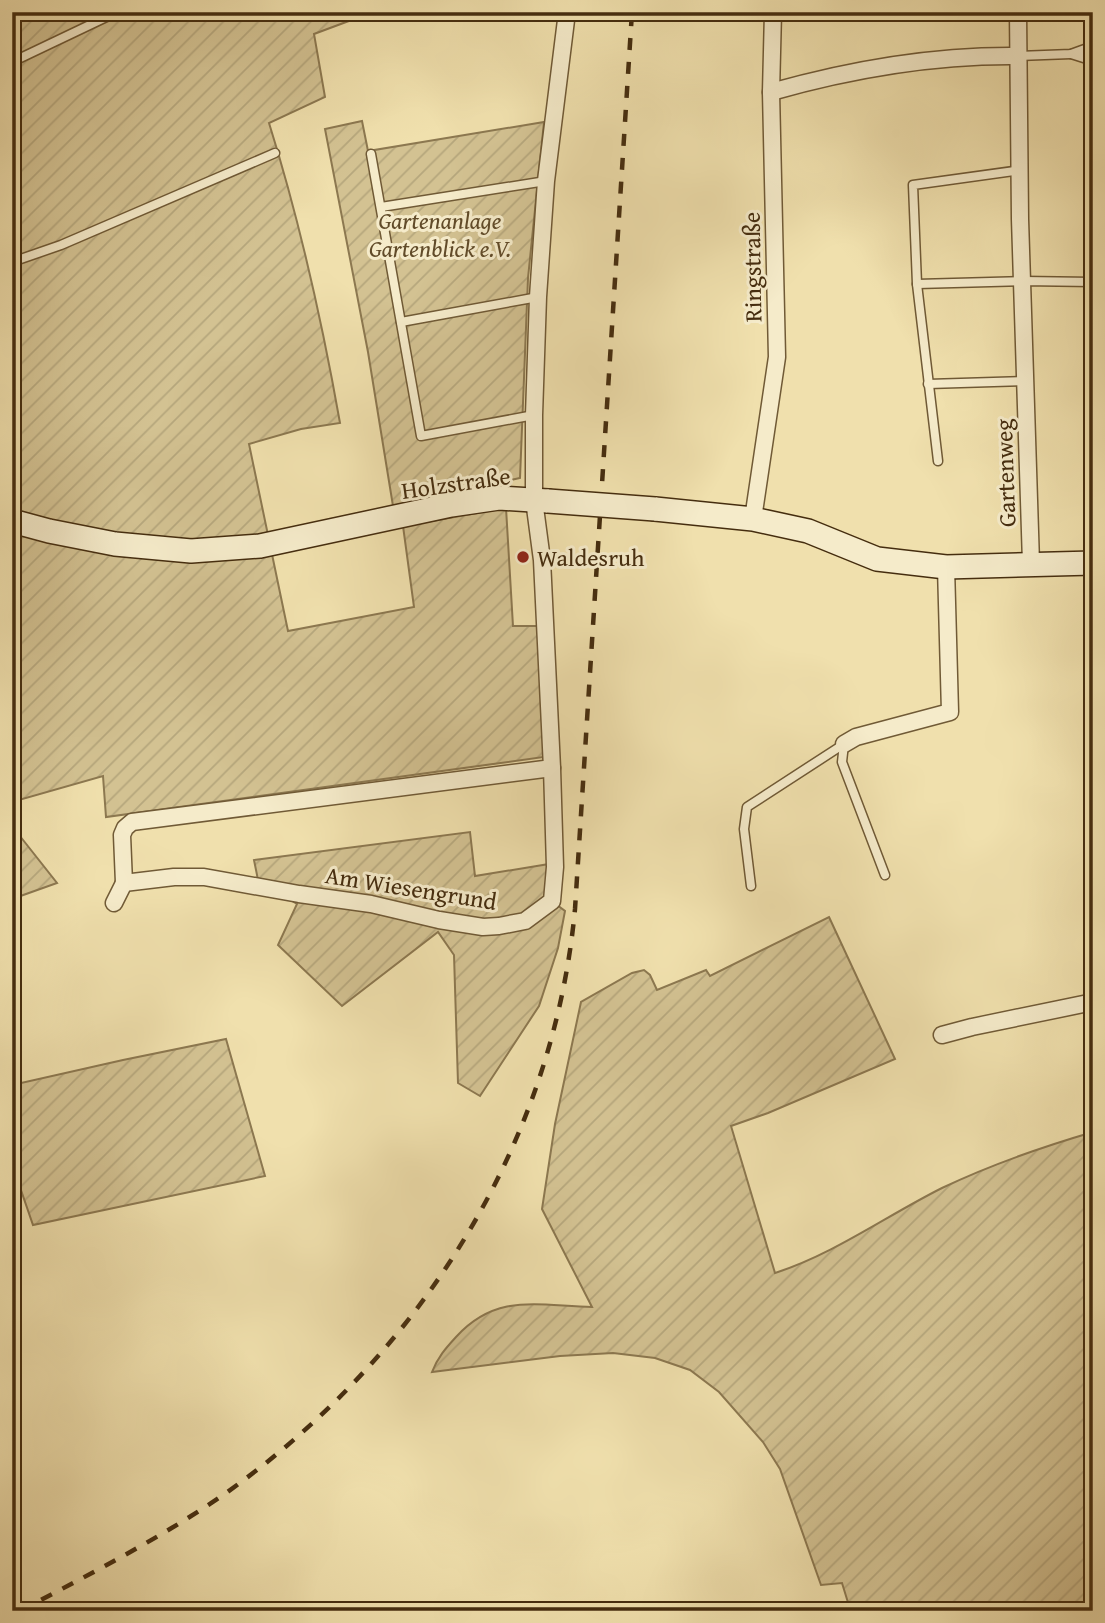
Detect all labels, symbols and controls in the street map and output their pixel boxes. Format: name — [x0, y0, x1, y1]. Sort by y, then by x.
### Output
park label: Gartenanlage Gartenblick e.V. — [369, 203, 511, 266]
street label: Ringstraße — [734, 212, 770, 322]
street label: Gartenweg — [986, 418, 1024, 528]
street label: Holzstraße — [399, 458, 513, 508]
place label: Waldesruh — [537, 540, 645, 575]
marker: Waldesruh — [515, 549, 531, 565]
street label: Am Wiesengrund — [323, 857, 499, 919]

